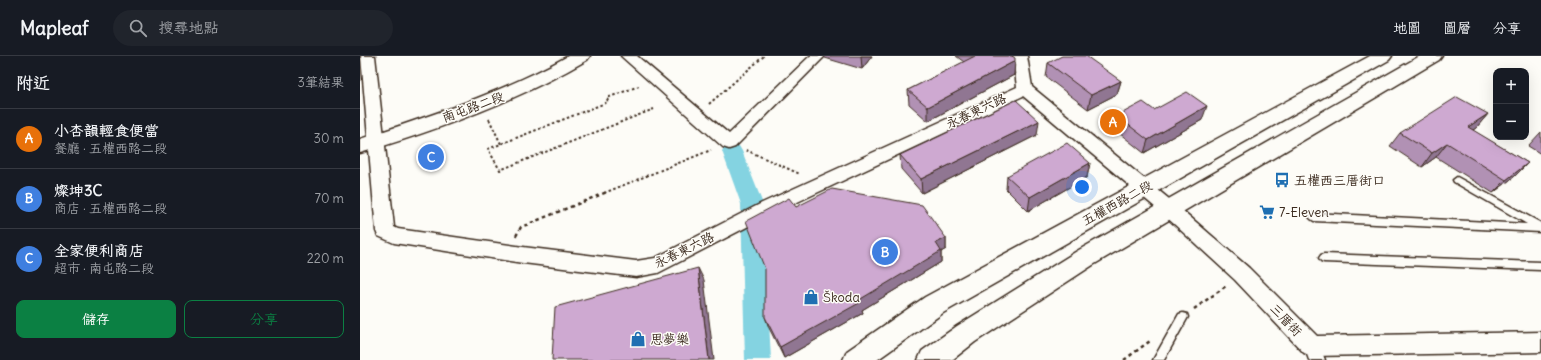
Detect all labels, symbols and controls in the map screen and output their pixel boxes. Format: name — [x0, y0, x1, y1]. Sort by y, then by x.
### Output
search box — [113, 10, 393, 46]
text: Mapleaf — [20, 16, 89, 40]
icon: search — [127, 17, 149, 39]
text: 搜尋地點 — [159, 18, 219, 37]
text: 地圖 — [1393, 19, 1421, 37]
text: 圖層 — [1443, 19, 1471, 37]
text: 分享 — [1493, 19, 1521, 37]
map controls — [1493, 68, 1529, 140]
button: + — [1493, 68, 1529, 104]
text: 附近 — [16, 72, 50, 94]
text: 3筆結果 — [298, 74, 344, 91]
street label: 南屯路二段 — [440, 88, 506, 126]
street label: 永春東六路 — [943, 90, 1009, 132]
button: − — [1493, 104, 1529, 140]
pin: A — [1100, 107, 1126, 137]
text: 小杏韻輕食便當 — [54, 121, 159, 140]
text: A — [25, 130, 33, 147]
text: 30 m — [314, 130, 344, 147]
text: 餐廳 · 五權西路二段 — [54, 140, 167, 157]
pin: C — [418, 142, 444, 172]
bus stop icon: 五權西三厝街口 — [1273, 171, 1291, 189]
place label: 五權西三厝街口 — [1294, 172, 1385, 189]
your location — [1072, 177, 1092, 197]
street label: 五權西路二段 — [1079, 177, 1155, 229]
text: 燦坤3C — [54, 181, 102, 200]
text: B — [25, 190, 33, 207]
text: 70 m — [315, 190, 344, 207]
text: 商店 · 五權西路二段 — [54, 200, 167, 217]
supermarket icon: 7-Eleven — [1258, 203, 1276, 221]
place label: 7-Eleven — [1279, 204, 1329, 221]
street label: 永春東六路 — [651, 228, 717, 272]
pin: B — [872, 237, 898, 267]
text: 全家便利商店 — [54, 241, 144, 260]
text: C — [25, 250, 33, 267]
text: 220 m — [307, 250, 344, 267]
text: 超市 · 南屯路二段 — [54, 260, 154, 277]
shop icon: Škoda — [802, 288, 820, 306]
place label: Škoda — [823, 289, 860, 306]
button: 儲存 — [16, 300, 176, 338]
button: 分享 — [184, 300, 344, 338]
street label: 三厝街 — [1266, 300, 1306, 340]
shop icon: 思夢樂 — [629, 330, 647, 348]
place label: 思夢樂 — [650, 331, 689, 348]

